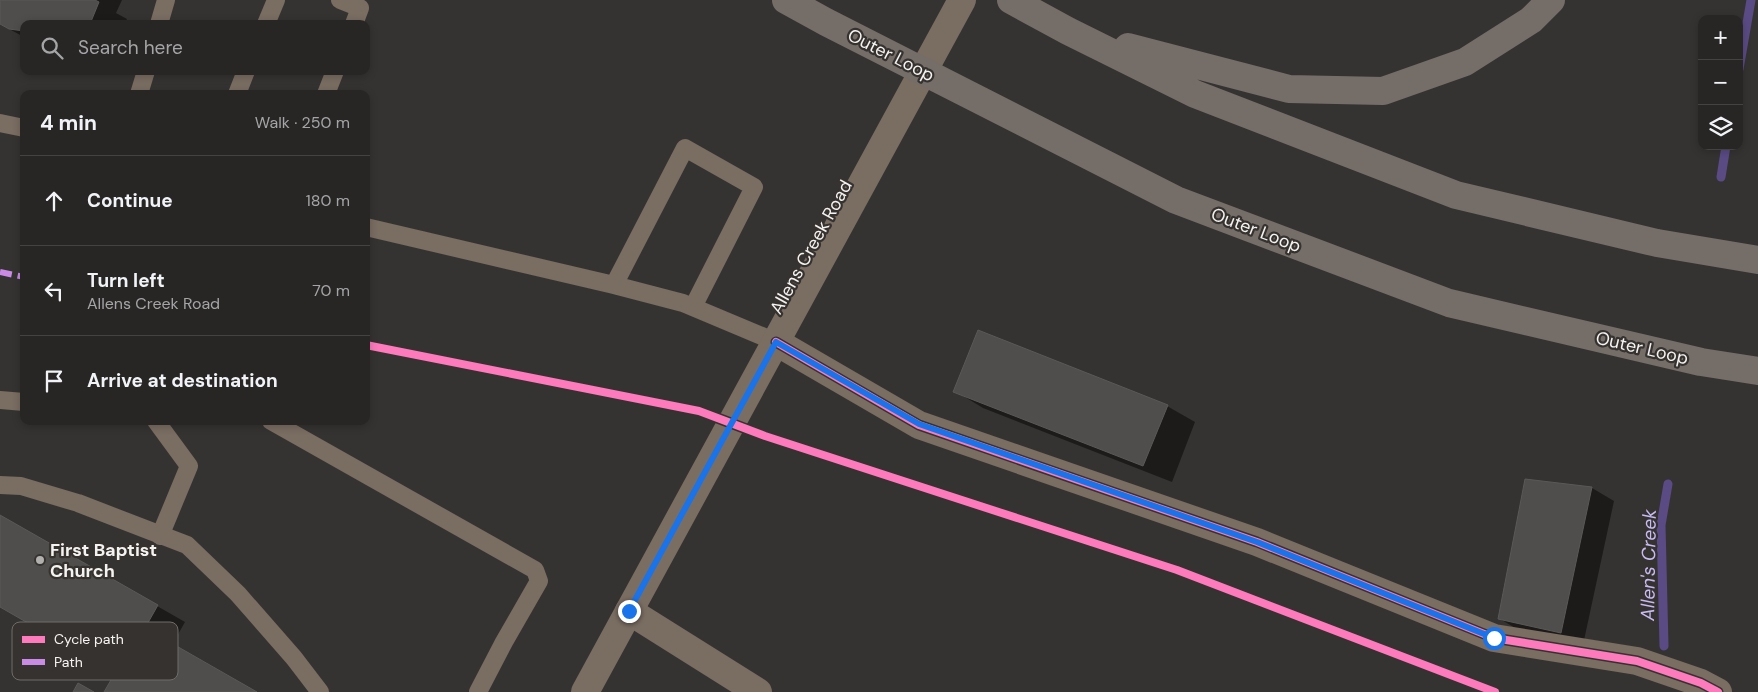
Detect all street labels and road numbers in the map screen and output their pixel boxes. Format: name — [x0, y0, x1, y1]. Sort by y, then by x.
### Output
street label: Outer Loop — [843, 23, 939, 87]
street label: Allens Creek Road — [764, 176, 858, 318]
street label: Outer Loop — [1208, 202, 1304, 258]
street label: Outer Loop — [1593, 326, 1691, 370]

